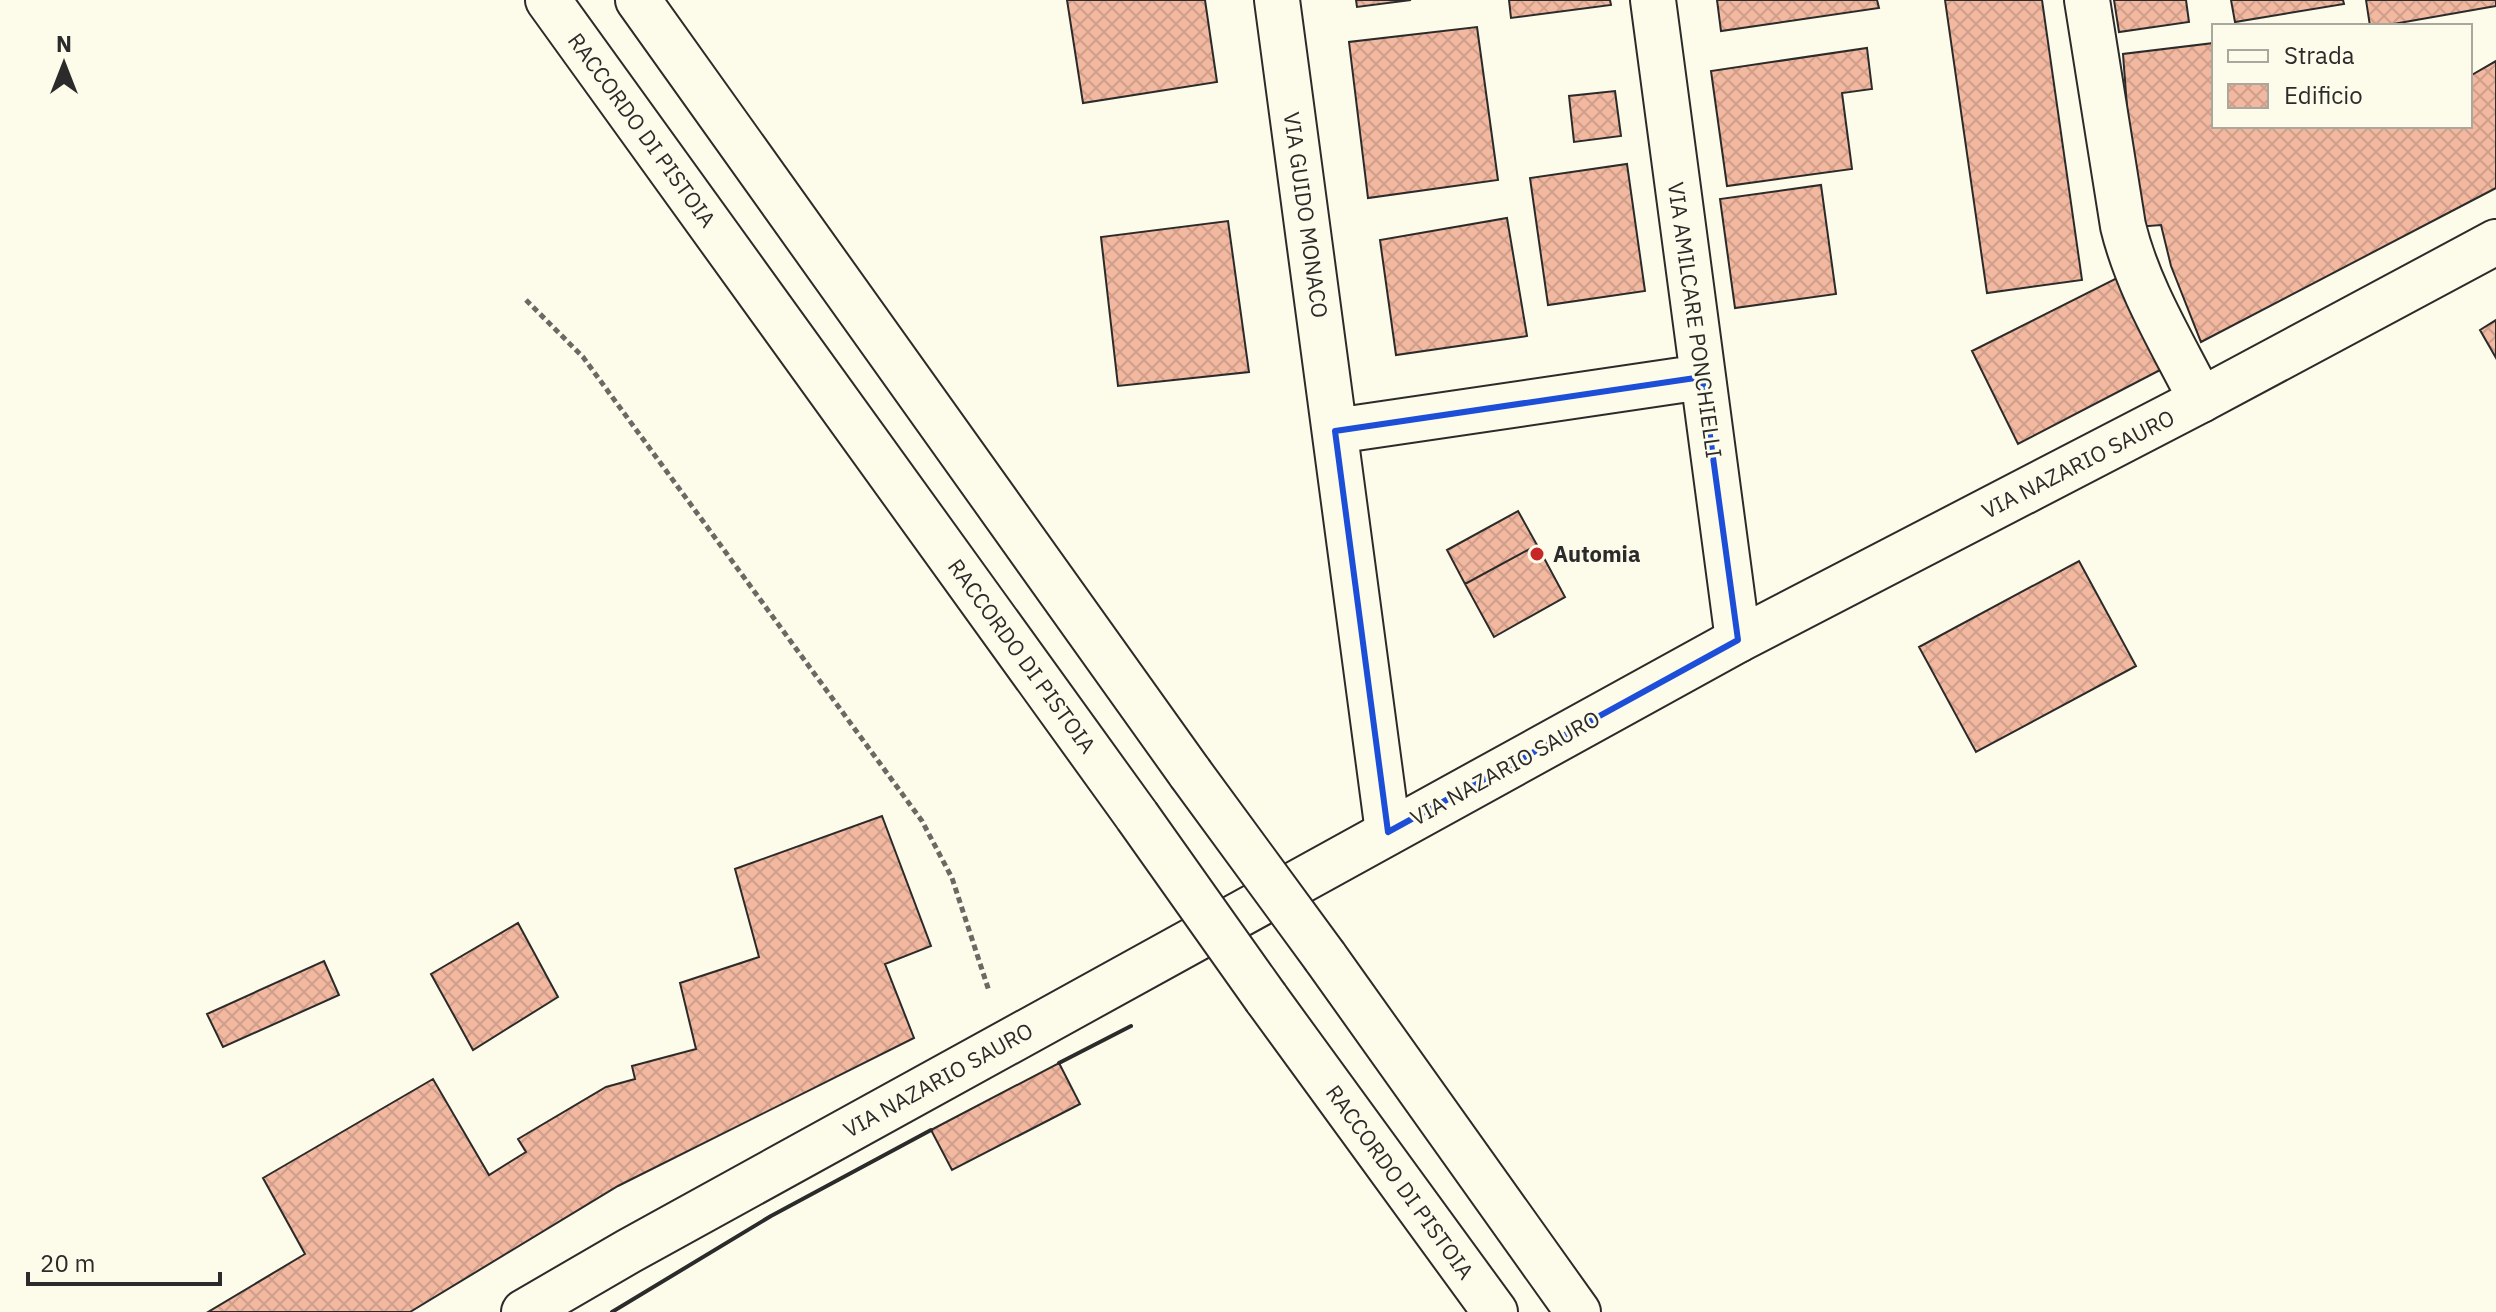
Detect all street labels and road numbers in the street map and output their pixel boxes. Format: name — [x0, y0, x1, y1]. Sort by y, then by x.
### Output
street label: RACCORDO DI PISTOIA — [562, 27, 723, 233]
street label: VIA GUIDO MONACO — [1278, 110, 1335, 320]
street label: VIA AMILCARE PONCHIELLI — [1662, 180, 1729, 460]
street label: VIA NAZARIO SAURO — [1976, 402, 2179, 525]
street label: RACCORDO DI PISTOIA — [942, 553, 1103, 759]
street label: VIA NAZARIO SAURO — [1405, 703, 1605, 832]
street label: VIA NAZARIO SAURO — [838, 1015, 1038, 1144]
street label: RACCORDO DI PISTOIA — [1320, 1079, 1481, 1285]

